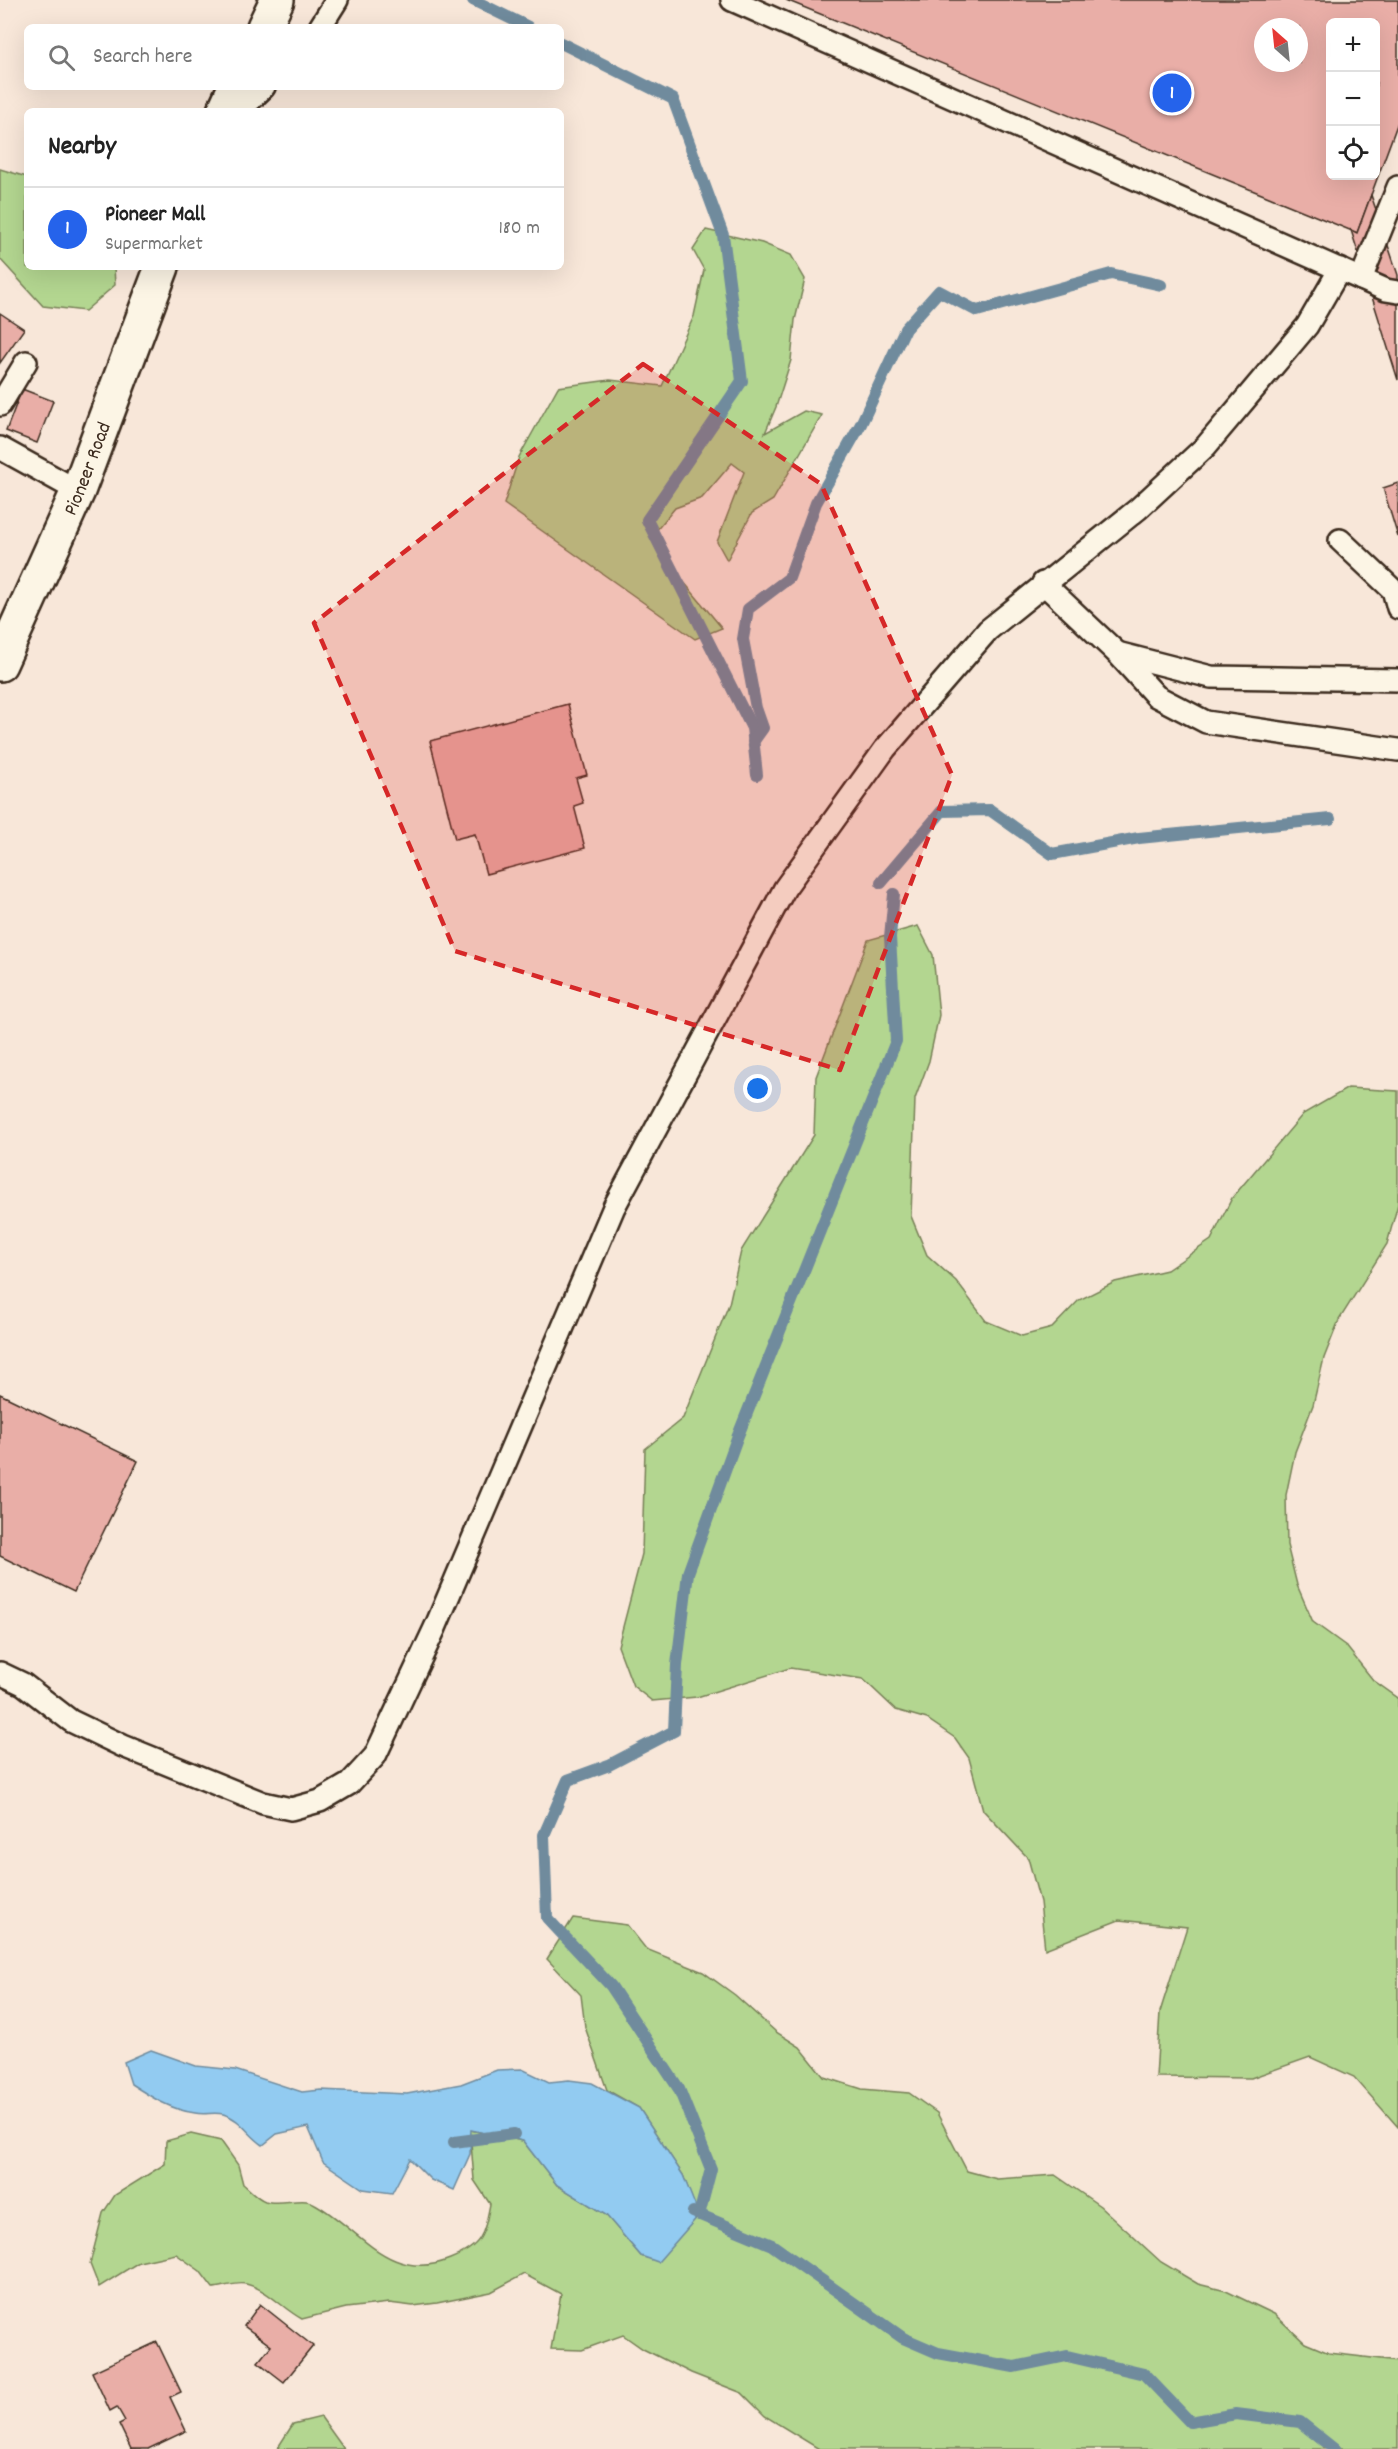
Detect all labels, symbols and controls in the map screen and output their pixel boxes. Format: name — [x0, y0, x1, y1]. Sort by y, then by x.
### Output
north arrow — [1254, 18, 1308, 72]
map controls — [1326, 18, 1380, 180]
button: + — [1326, 18, 1380, 72]
search box — [24, 24, 564, 90]
icon: search — [45, 41, 78, 74]
text: Search here — [93, 42, 192, 73]
pin: 1 — [1152, 70, 1192, 116]
button: − — [1326, 72, 1380, 126]
button: locate — [1326, 126, 1380, 180]
text: Nearby — [48, 129, 116, 166]
text: Pioneer Mall — [105, 200, 205, 231]
text: 1 — [65, 215, 70, 243]
text: 180 m — [498, 215, 540, 243]
text: Supermarket — [105, 231, 203, 259]
street label: Pioneer Road — [58, 419, 120, 521]
your location — [743, 1074, 772, 1103]

